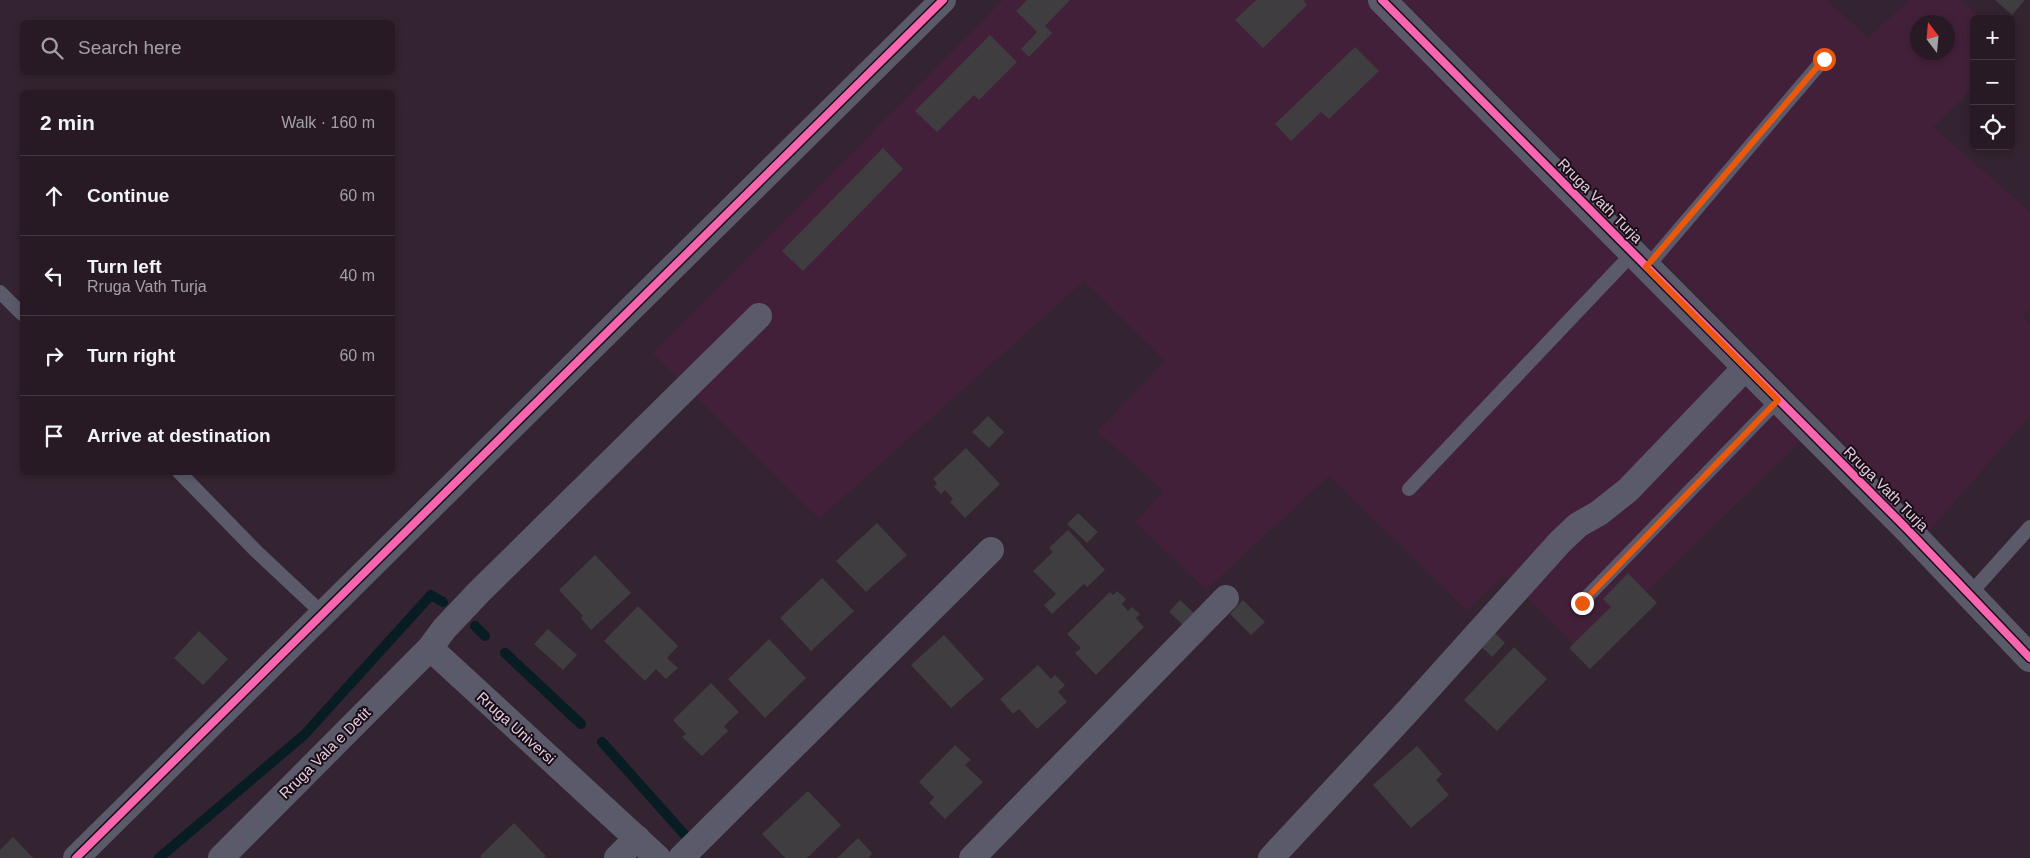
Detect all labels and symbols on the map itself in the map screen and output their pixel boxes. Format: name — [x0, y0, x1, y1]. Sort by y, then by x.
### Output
north arrow — [1910, 15, 1955, 60]
route start — [1813, 48, 1836, 71]
street label: Rruga Vath Turja — [1555, 155, 1647, 247]
street label: Rruga Vath Turja — [1841, 443, 1933, 535]
route end — [1571, 592, 1594, 615]
street label: Rruga Universi — [474, 688, 559, 767]
street label: Rruga Vala e Detit — [276, 703, 374, 802]

